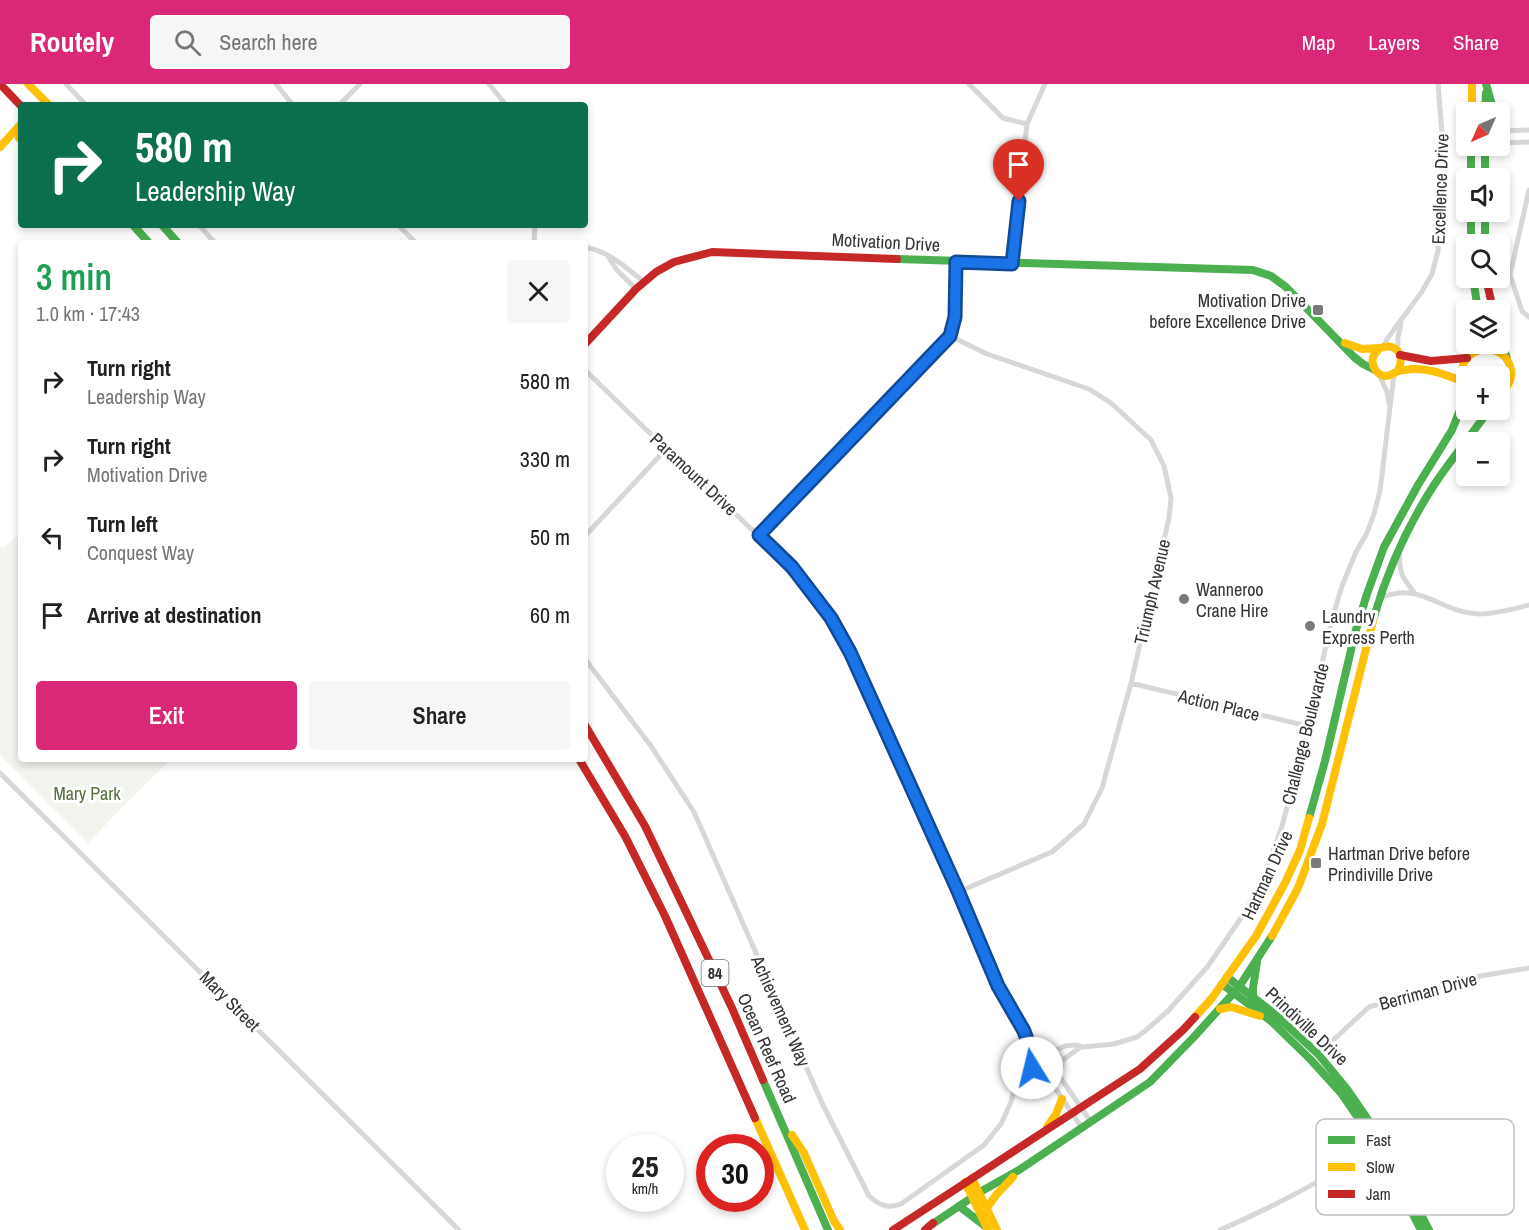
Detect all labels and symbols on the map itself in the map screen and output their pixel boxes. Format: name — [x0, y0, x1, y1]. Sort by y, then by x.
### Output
north arrow — [1456, 102, 1510, 156]
street label: Excellence Drive — [1426, 133, 1454, 245]
pin — [993, 139, 1044, 201]
street label: Motivation Drive — [831, 227, 941, 257]
place label: Motivation Drive before Excellence Drive — [1149, 288, 1306, 334]
marker: Motivation Drive before Excellence Drive — [1311, 303, 1325, 317]
street label: Paramount Drive — [645, 427, 743, 521]
street label: Triumph Avenue — [1128, 537, 1176, 647]
place label: Wanneroo Crane Hire — [1196, 577, 1268, 623]
marker: Wanneroo Crane Hire — [1177, 592, 1191, 606]
place label: Laundry Express Perth — [1322, 604, 1415, 650]
marker: Laundry Express Perth — [1303, 619, 1317, 633]
street label: Challenge Boulevarde — [1275, 661, 1335, 807]
street label: Action Place — [1175, 683, 1262, 727]
park label: Mary Park — [53, 781, 121, 806]
street label: Hartman Drive — [1235, 826, 1299, 924]
place label: Hartman Drive before Prindiville Drive — [1328, 841, 1470, 887]
marker: Hartman Drive before Prindiville Drive — [1309, 856, 1323, 870]
street label: Achievement Way — [745, 951, 817, 1071]
road number: 84 — [702, 960, 728, 986]
street label: Mary Street — [194, 965, 266, 1037]
street label: Berriman Drive — [1376, 966, 1480, 1016]
street label: Prindiville Drive — [1260, 981, 1354, 1071]
street label: Ocean Reef Road — [732, 989, 802, 1107]
position arrow — [1000, 1036, 1064, 1100]
legend — [1316, 1119, 1514, 1215]
text: Fast — [1366, 1129, 1391, 1151]
speed limit sign: 30 — [696, 1134, 774, 1212]
text: Slow — [1366, 1156, 1395, 1178]
text: Jam — [1366, 1183, 1391, 1205]

